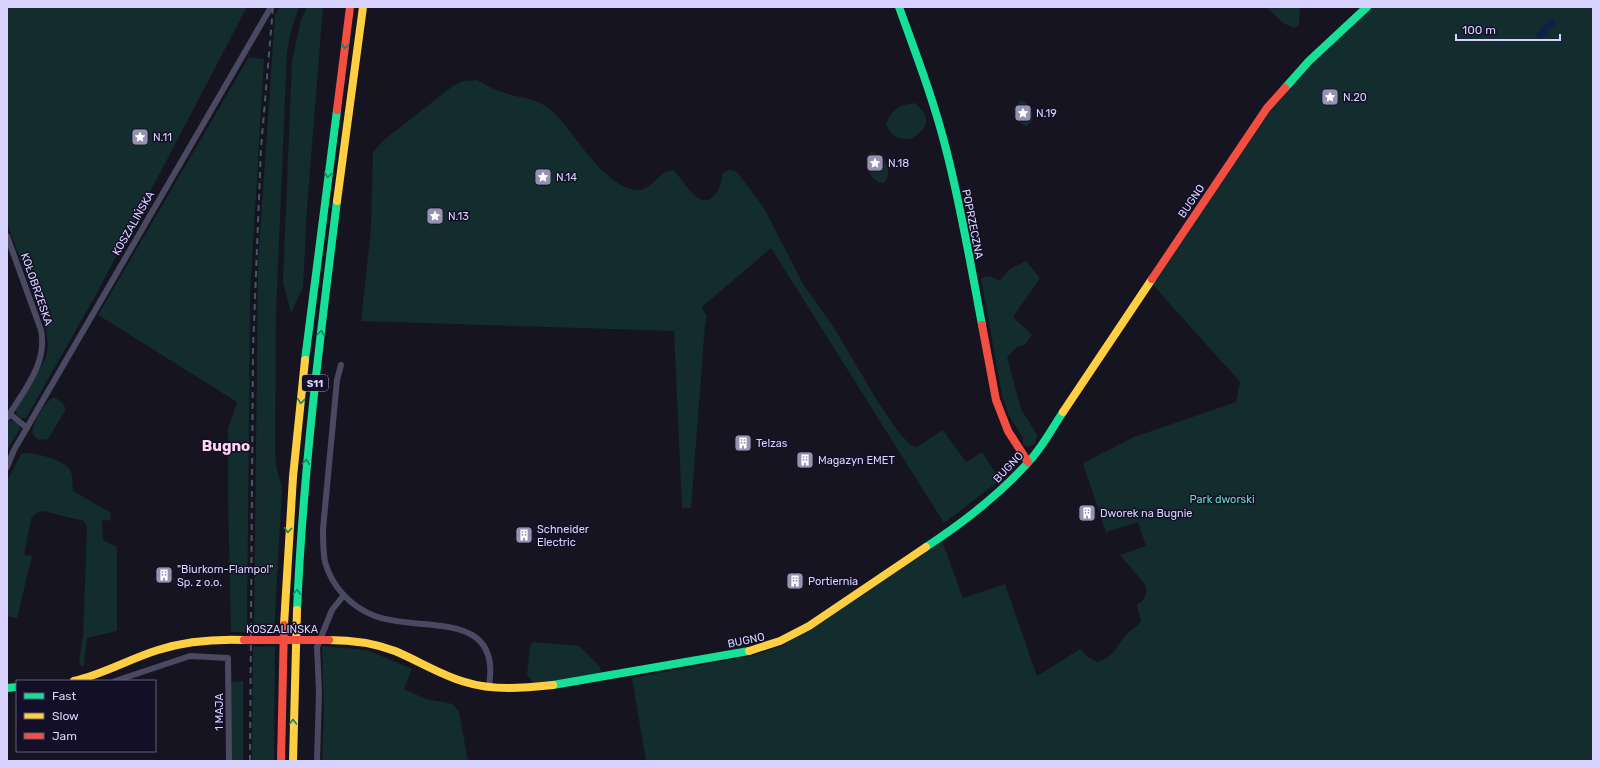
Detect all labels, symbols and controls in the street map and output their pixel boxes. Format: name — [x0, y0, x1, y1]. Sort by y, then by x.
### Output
scale bar — [1456, 16, 1560, 42]
text: 100 m — [1462, 23, 1496, 37]
one-way arrow — [341, 43, 350, 49]
place icon: N.20 — [1320, 87, 1340, 107]
place label: N.20 — [1343, 91, 1367, 104]
place icon: N.19 — [1013, 103, 1033, 123]
place label: N.19 — [1036, 107, 1057, 120]
place icon: N.11 — [130, 127, 150, 147]
place label: N.11 — [153, 131, 172, 144]
place icon: N.18 — [865, 153, 885, 173]
place label: N.18 — [888, 157, 909, 170]
place icon: N.14 — [533, 167, 553, 187]
place label: N.14 — [556, 171, 577, 184]
one-way arrow — [324, 172, 333, 178]
street label: BUGNO — [1175, 182, 1207, 221]
street label: KOSZALIŃSKA — [110, 188, 157, 258]
street label: POPRZECZNA — [959, 188, 986, 261]
place icon: N.13 — [425, 206, 445, 226]
place label: N.13 — [448, 210, 469, 223]
street label: KOŁOBRZESKA — [18, 251, 55, 328]
one-way arrow — [316, 330, 325, 336]
road number: S11 — [302, 375, 328, 391]
one-way arrow — [297, 398, 306, 404]
building icon: Telzas — [733, 433, 753, 453]
district label: Bugno — [202, 437, 250, 455]
place label: Telzas — [756, 437, 788, 450]
street label: BUGNO — [991, 449, 1026, 486]
building icon: Magazyn EMET — [795, 450, 815, 470]
place label: Magazyn EMET — [818, 454, 896, 467]
one-way arrow — [302, 459, 311, 465]
park label: Park dworski — [1189, 493, 1255, 506]
building icon: Dworek na Bugnie — [1077, 503, 1097, 523]
place label: Dworek na Bugnie — [1100, 507, 1193, 520]
place label: Schneider Electric — [537, 523, 590, 549]
building icon: Schneider Electric — [514, 525, 534, 545]
one-way arrow — [284, 527, 293, 533]
place label: "Biurkom-Flampol" Sp. z o.o. — [177, 563, 273, 589]
building icon: "Biurkom-Flampol" Sp. z o.o. — [154, 565, 174, 585]
building icon: Portiernia — [785, 571, 805, 591]
place label: Portiernia — [808, 575, 858, 588]
one-way arrow — [292, 589, 301, 595]
street label: KOSZALIŃSKA — [246, 623, 319, 636]
street label: BUGNO — [726, 630, 766, 651]
legend — [16, 680, 156, 752]
text: Fast — [52, 689, 76, 703]
street label: 1 MAJA — [213, 693, 226, 731]
text: Slow — [52, 709, 79, 723]
one-way arrow — [289, 719, 297, 725]
text: Jam — [52, 729, 77, 743]

